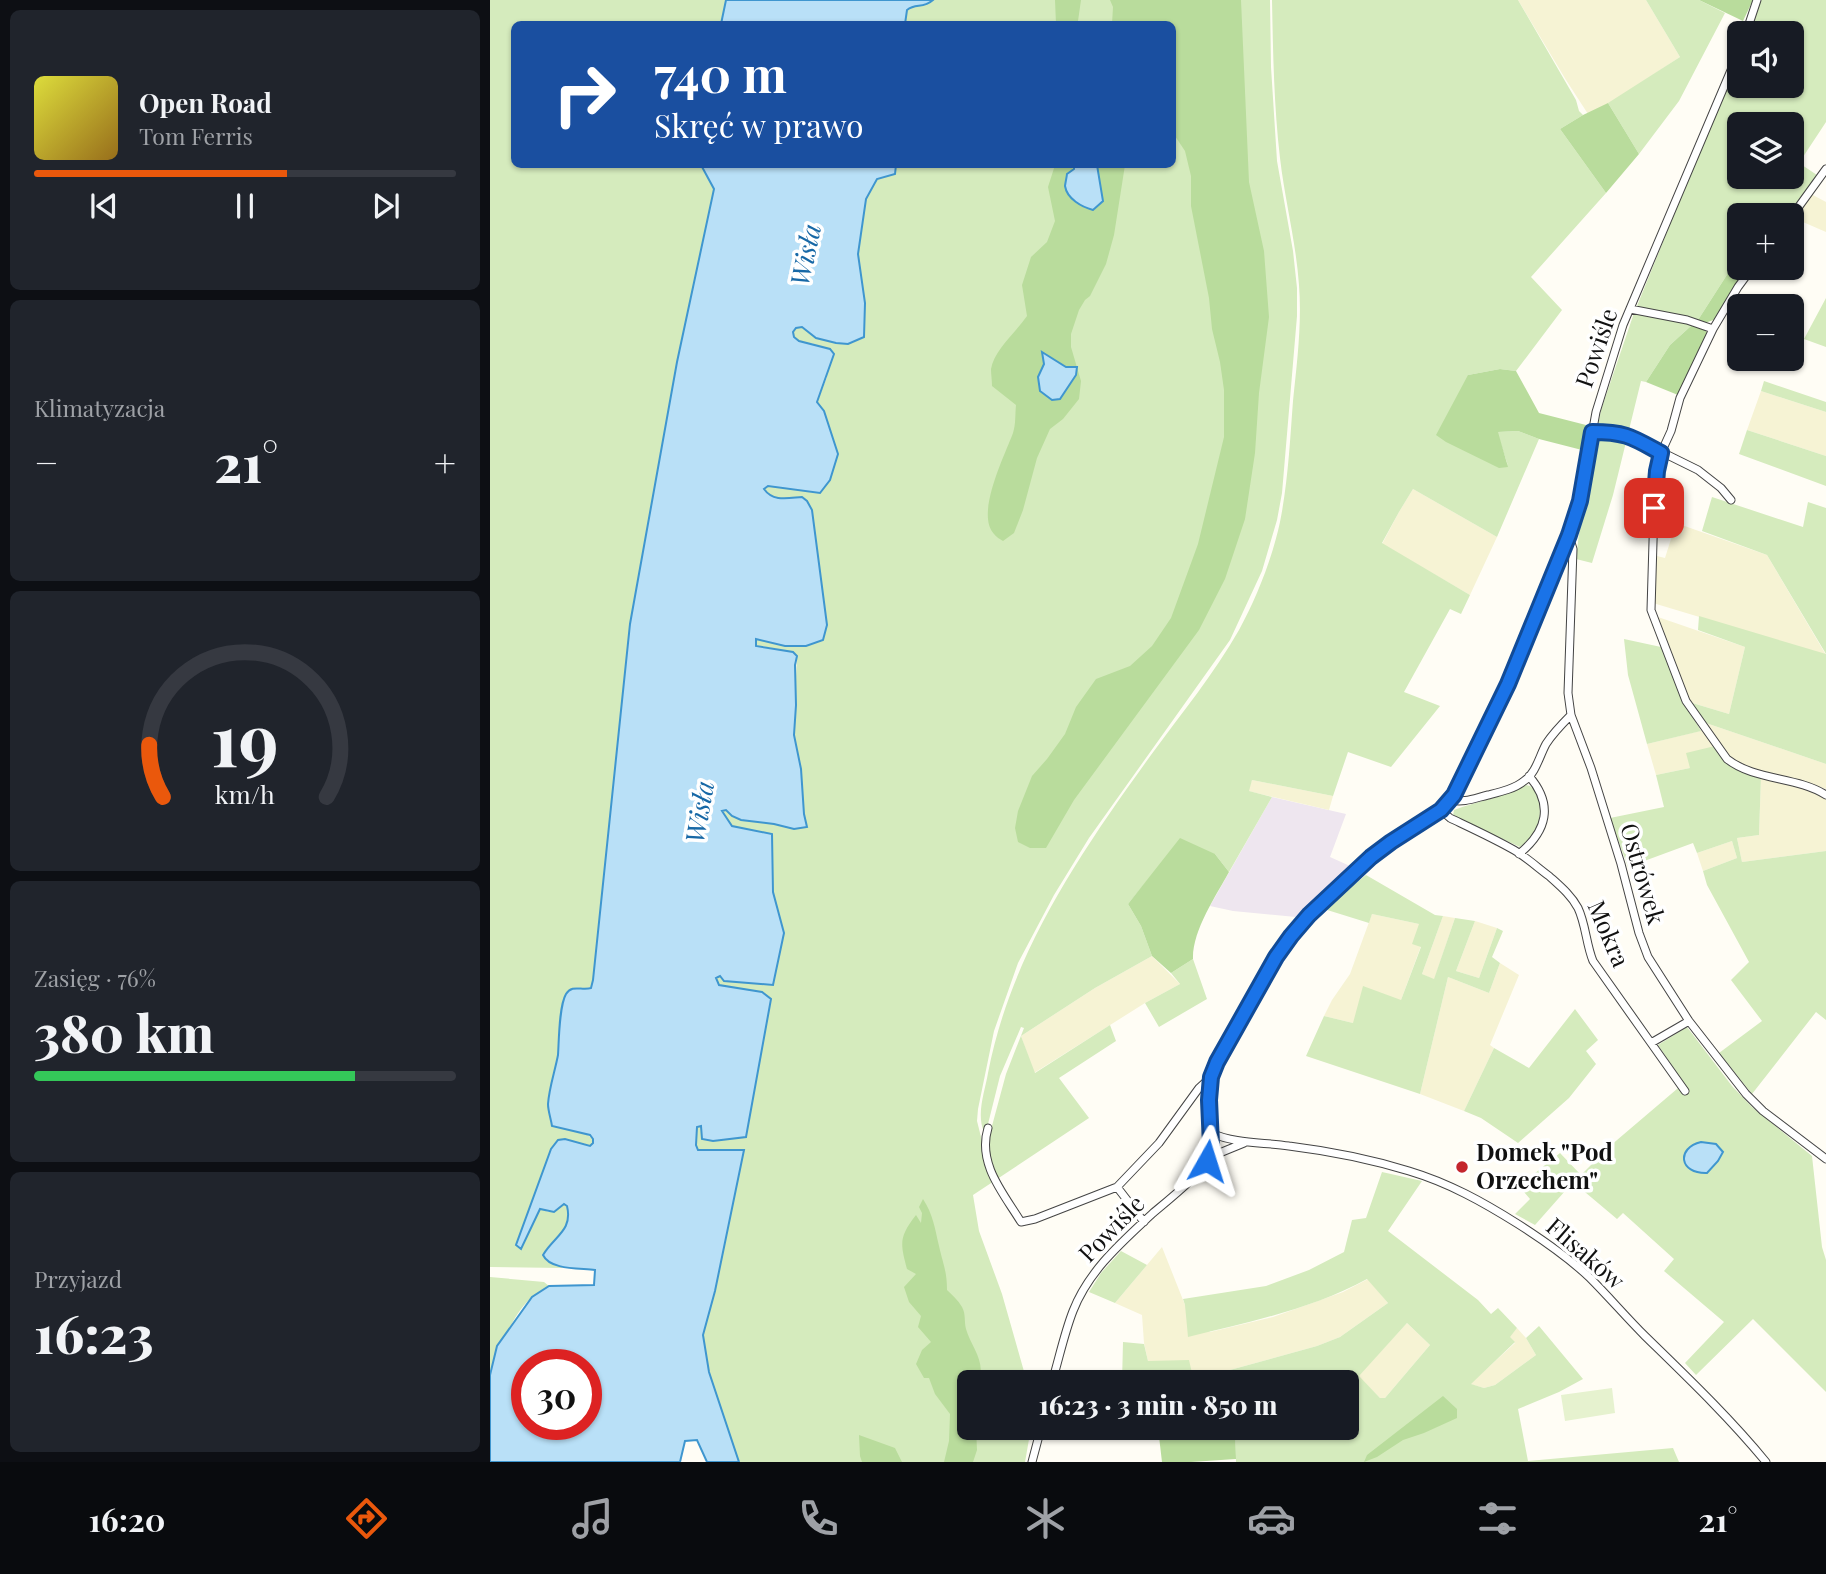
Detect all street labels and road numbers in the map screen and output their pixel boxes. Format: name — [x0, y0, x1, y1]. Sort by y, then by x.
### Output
street label: Powiśle — [1567, 303, 1624, 391]
street label: Ostrówek — [1614, 819, 1674, 929]
street label: Mokra — [1582, 895, 1638, 971]
street label: Powiśle — [1071, 1187, 1150, 1268]
street label: Flisaków — [1540, 1210, 1633, 1296]

